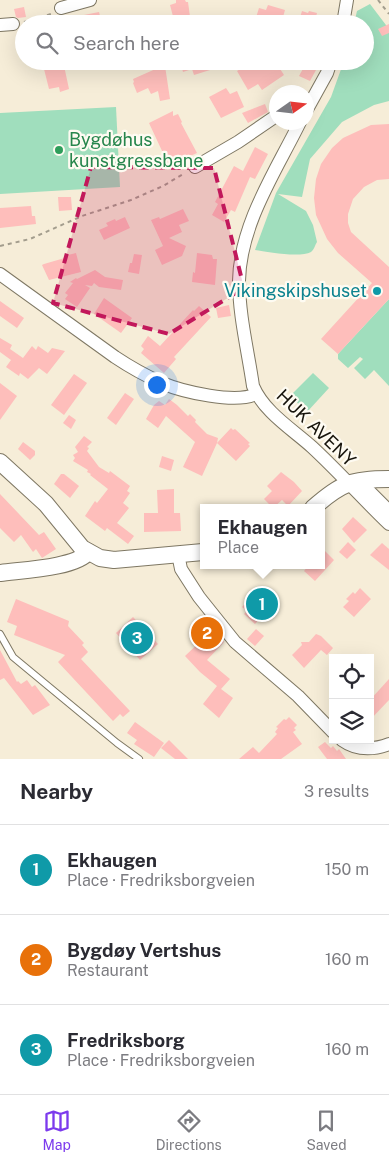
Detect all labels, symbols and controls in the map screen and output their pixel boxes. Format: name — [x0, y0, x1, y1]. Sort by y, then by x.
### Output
search box — [15, 15, 374, 70]
icon: search — [33, 29, 61, 57]
text: Search here — [73, 32, 180, 54]
north arrow — [269, 85, 314, 130]
place label: Bygdøhus kunstgressbane — [69, 129, 203, 171]
marker: Bygdøhus kunstgressbane — [53, 144, 65, 156]
place label: Vikingskipshuset — [224, 280, 367, 301]
marker: Vikingskipshuset — [371, 285, 383, 297]
your location — [144, 372, 170, 398]
street label: HUK AVENY — [273, 385, 360, 471]
popup — [200, 504, 325, 569]
text: Ekhaugen — [217, 516, 308, 538]
text: Place — [217, 538, 259, 557]
pin: 1 — [246, 585, 278, 623]
pin: 2 — [191, 614, 223, 652]
pin: 3 — [121, 619, 153, 657]
map controls — [329, 654, 374, 744]
button: locate — [329, 654, 374, 699]
button: layers — [329, 699, 374, 744]
text: Nearby — [20, 779, 93, 804]
text: 3 results — [304, 782, 369, 801]
text: Ekhaugen — [67, 849, 157, 871]
text: 1 — [33, 860, 39, 879]
text: 150 m — [325, 860, 369, 879]
text: Place · Fredriksborgveien — [67, 871, 255, 890]
text: Bygdøy Vertshus — [67, 939, 221, 961]
text: 2 — [31, 950, 41, 969]
text: 160 m — [325, 950, 369, 969]
text: Restaurant — [67, 961, 149, 980]
text: Fredriksborg — [67, 1029, 185, 1051]
text: 3 — [31, 1040, 41, 1059]
text: 160 m — [325, 1040, 369, 1059]
text: Place · Fredriksborgveien — [67, 1051, 255, 1070]
tab: Map — [42, 1107, 71, 1153]
tab: Directions — [156, 1107, 222, 1153]
tab: Saved — [306, 1107, 347, 1153]

